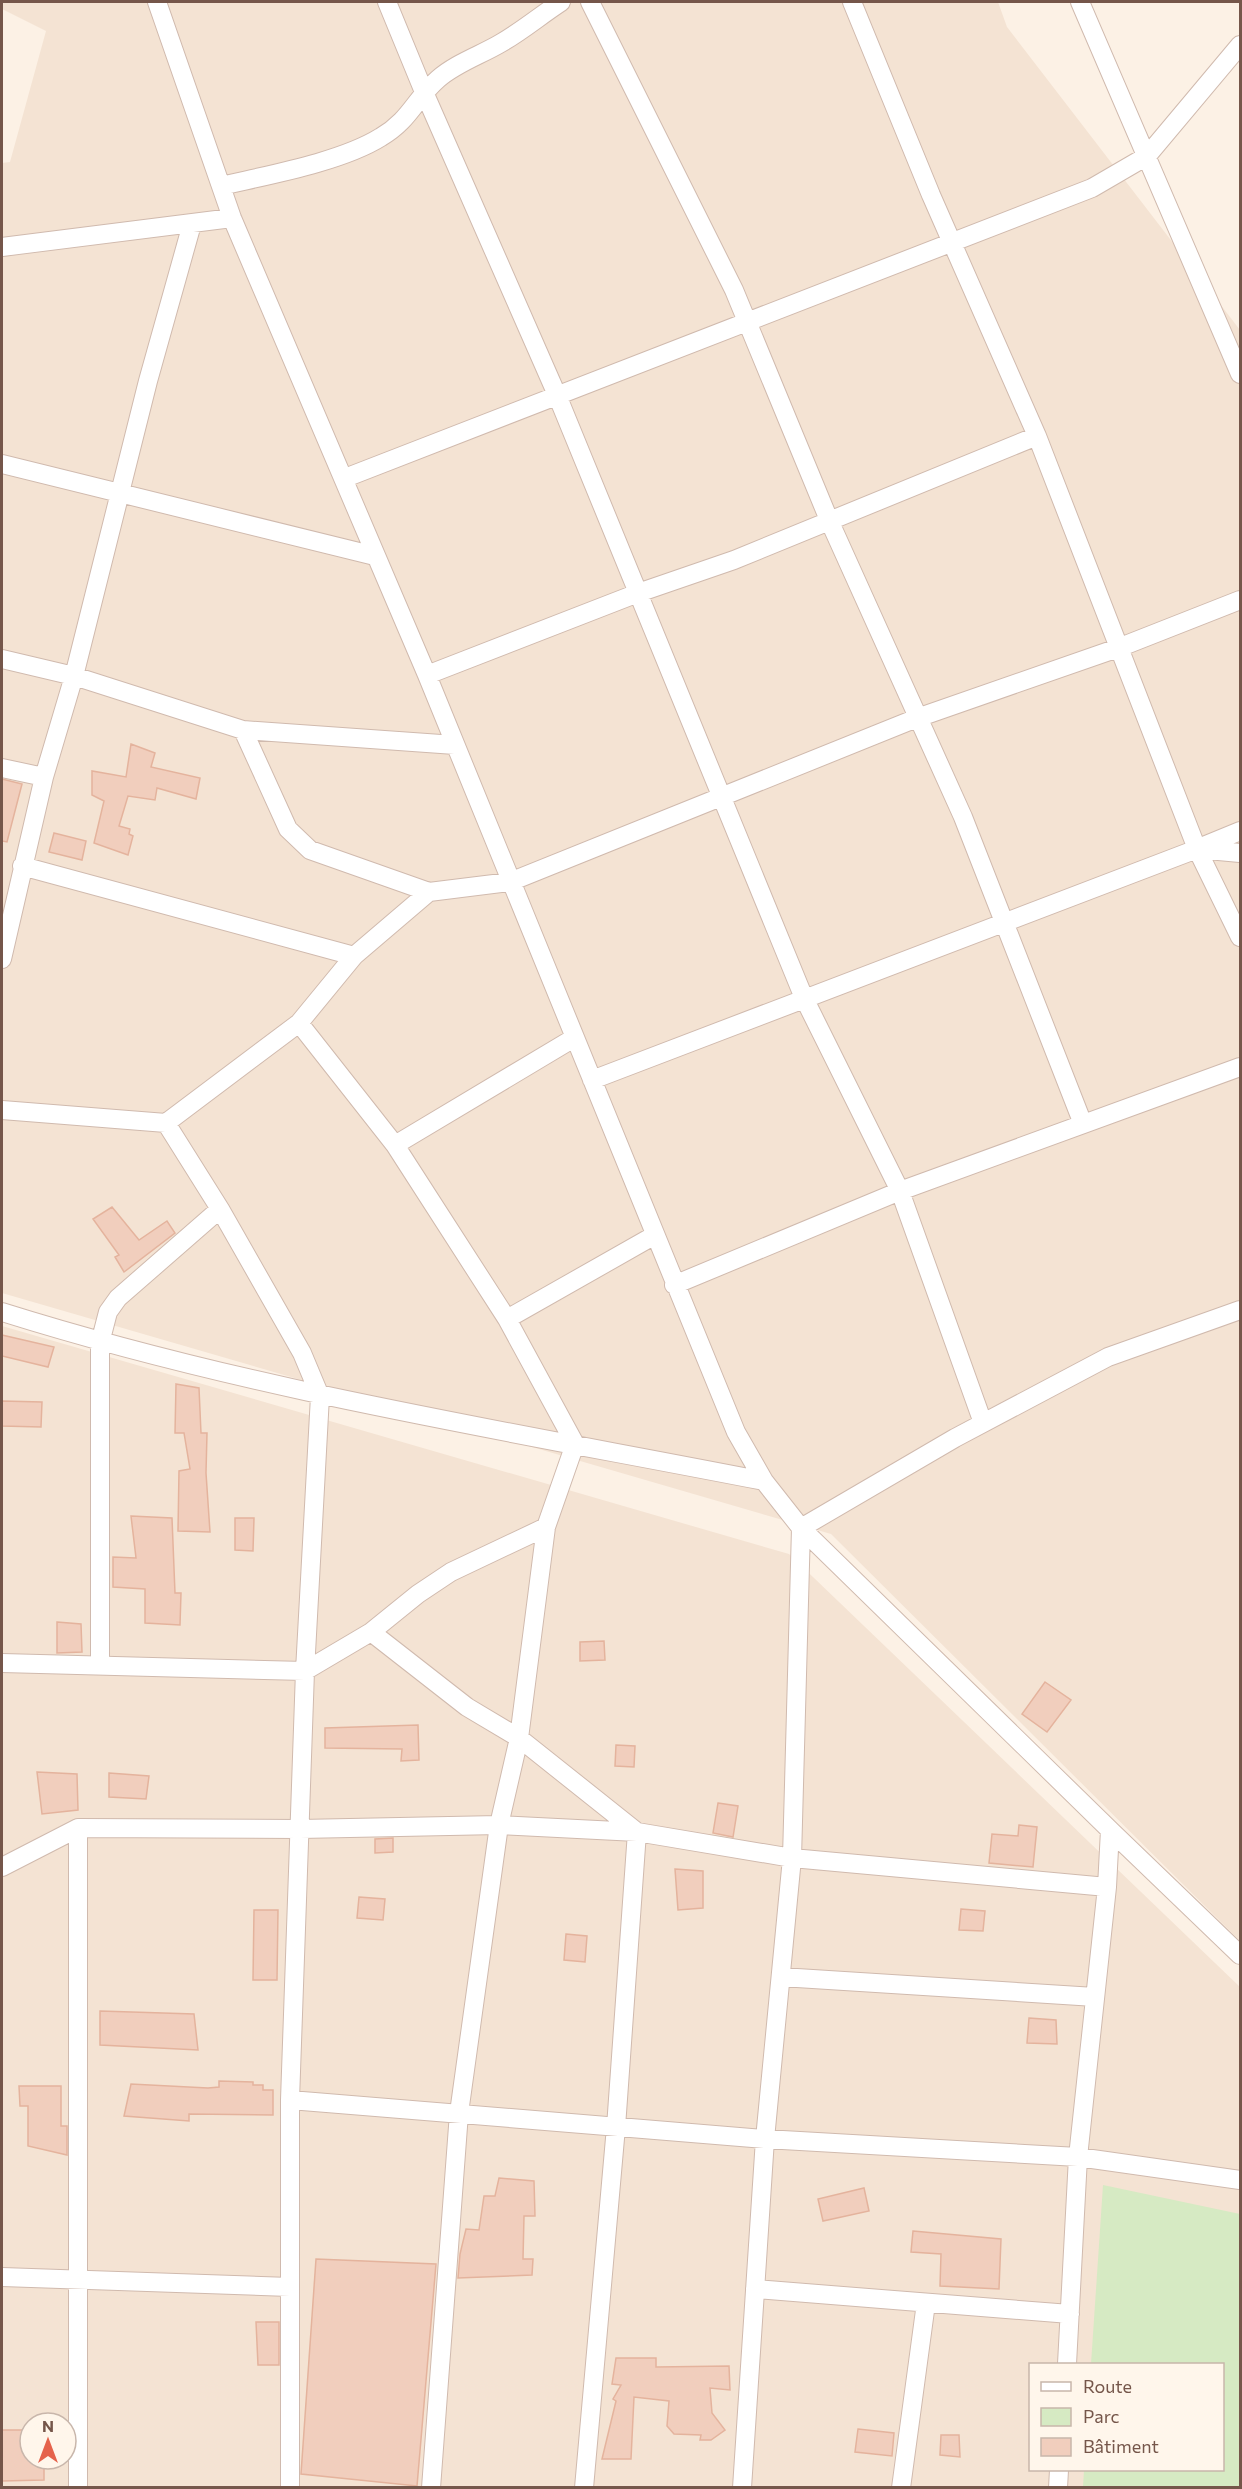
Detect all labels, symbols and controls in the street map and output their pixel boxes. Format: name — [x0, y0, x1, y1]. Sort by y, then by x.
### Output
legend — [1029, 2363, 1224, 2471]
text: Route — [1083, 2375, 1132, 2397]
text: Parc — [1083, 2405, 1120, 2427]
north arrow — [18, 2411, 78, 2471]
text: N — [42, 2416, 54, 2435]
text: Bâtiment — [1083, 2435, 1159, 2457]

